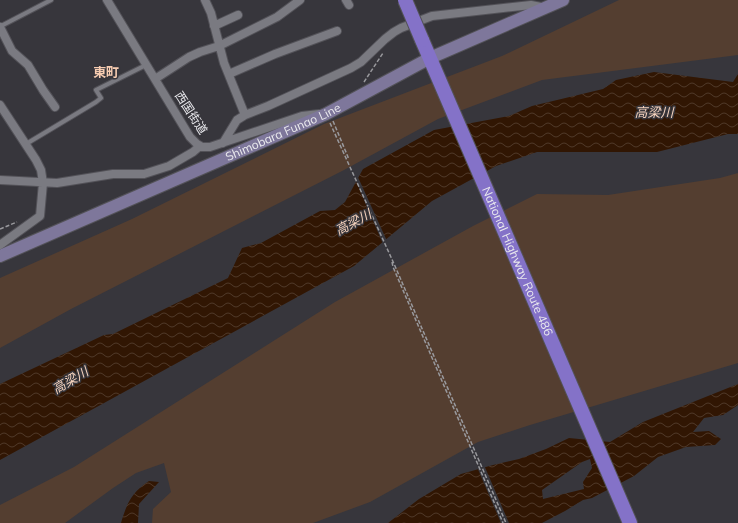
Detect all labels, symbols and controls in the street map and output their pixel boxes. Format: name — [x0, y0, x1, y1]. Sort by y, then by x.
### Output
district label: 東町 — [93, 64, 119, 80]
street label: 西国街道 — [172, 89, 211, 137]
street label: Shimobara Funao Line — [223, 99, 343, 164]
water label: 高梁川 — [634, 104, 675, 120]
street label: National Highway Route 486 — [479, 184, 557, 338]
water label: 高梁川 — [332, 205, 376, 238]
water label: 高梁川 — [49, 362, 93, 397]

